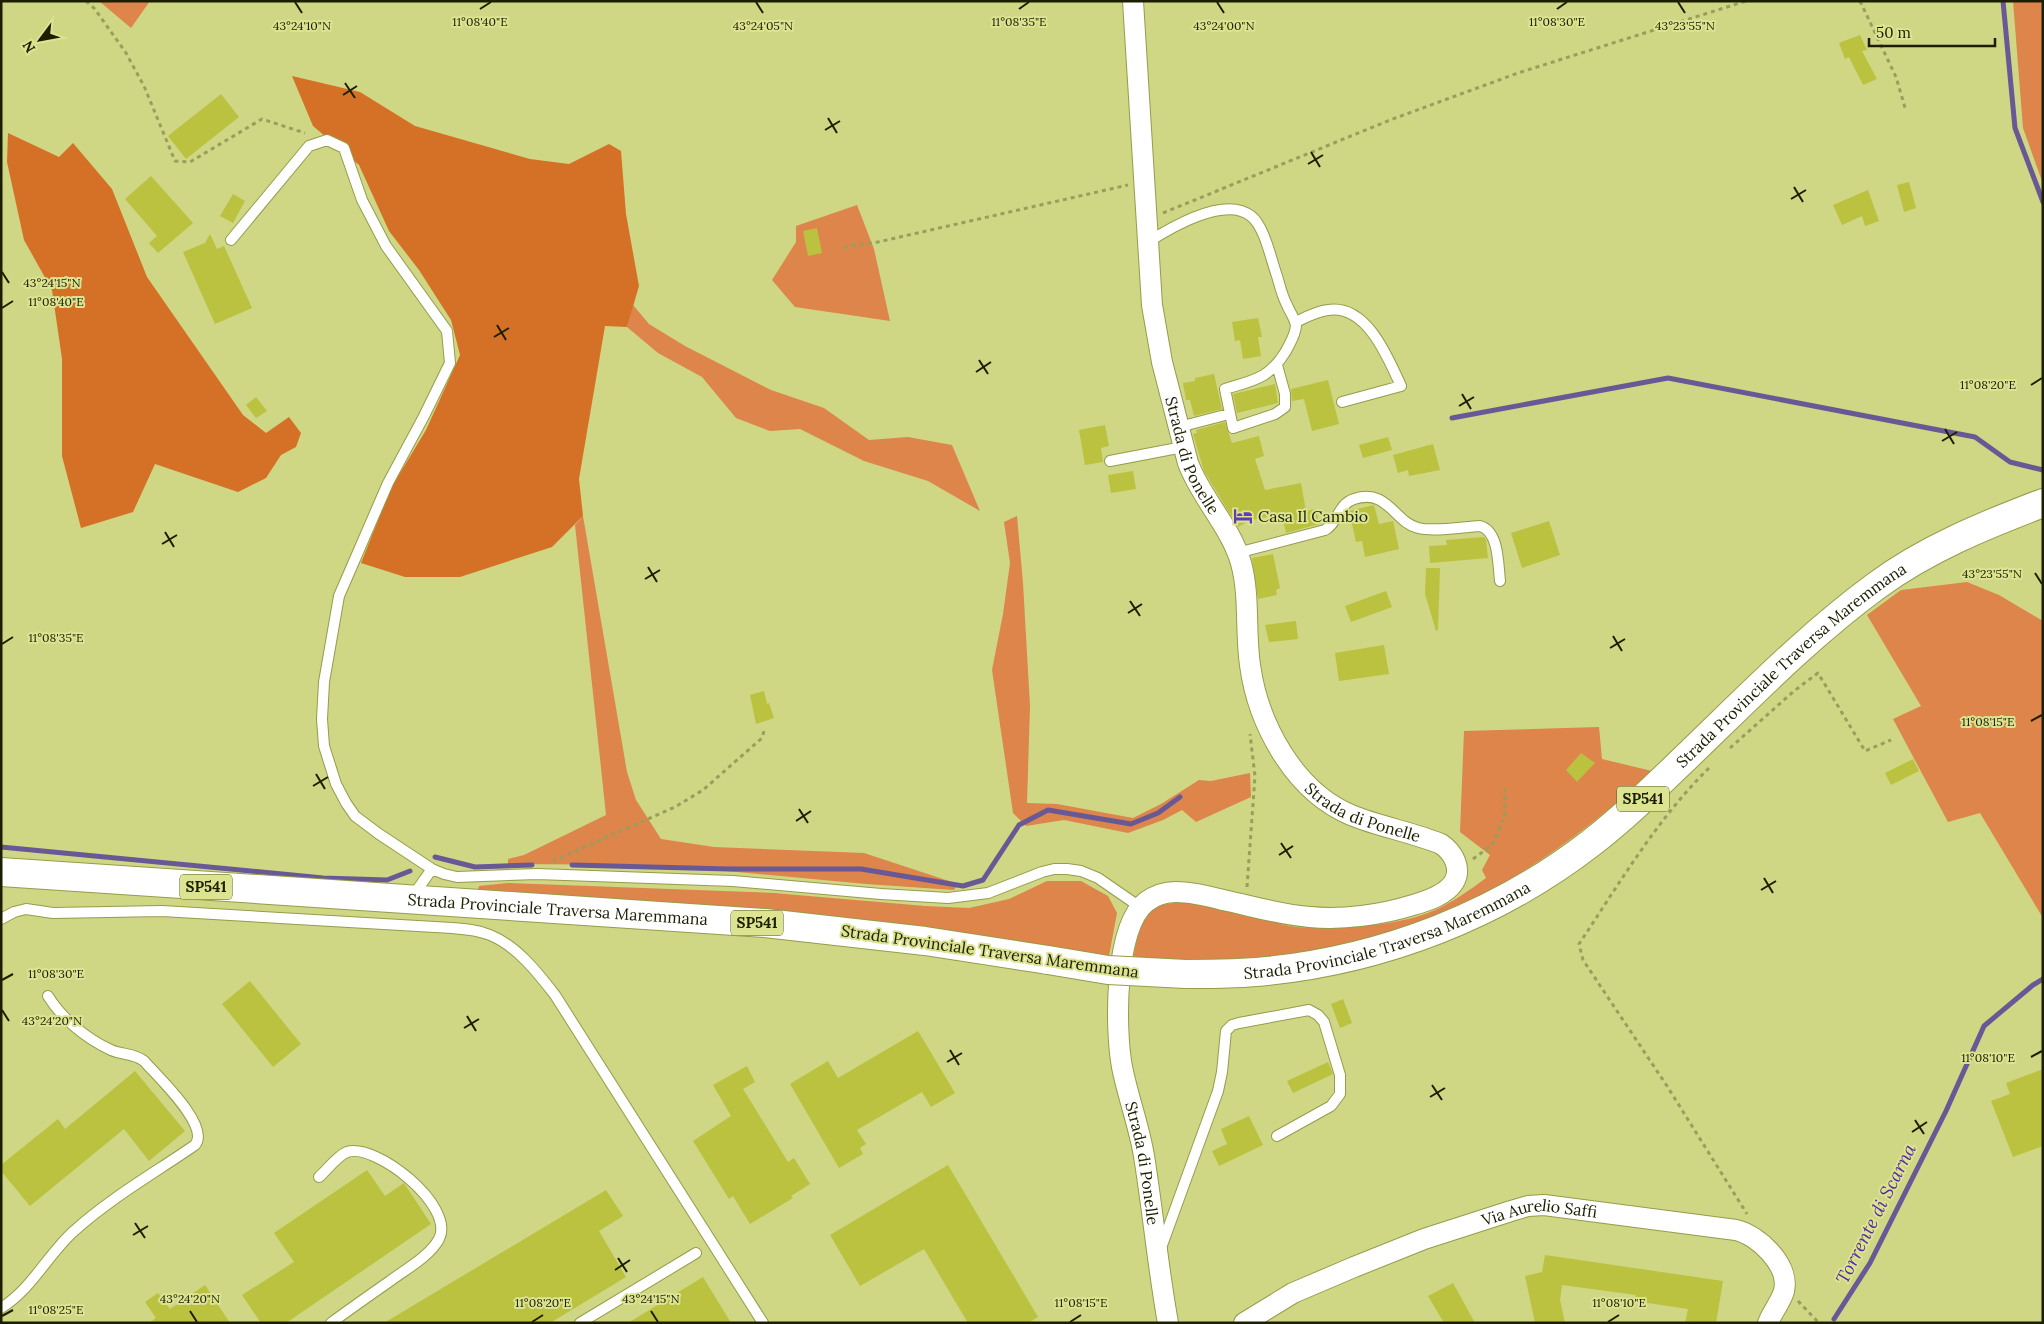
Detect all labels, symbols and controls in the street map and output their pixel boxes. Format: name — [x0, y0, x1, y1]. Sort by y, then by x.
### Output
text: 11°08'40"E — [452, 14, 508, 29]
text: 11°08'35"E — [991, 14, 1047, 29]
text: 11°08'30"E — [1529, 14, 1585, 29]
north arrow — [15, 15, 65, 65]
scale bar — [1869, 15, 1995, 47]
text: 43°24'10"N — [273, 18, 331, 33]
text: 43°24'05"N — [733, 18, 793, 33]
text: 43°24'00"N — [1193, 18, 1255, 33]
text: 43°23'55"N — [1655, 18, 1715, 33]
text: 50 m — [1876, 23, 1911, 42]
text: N — [18, 37, 39, 56]
text: 43°24'15"N — [23, 275, 81, 290]
text: 11°08'40"E — [28, 294, 84, 309]
text: 11°08'20"E — [1960, 377, 2016, 392]
street label: Strada di Ponelle — [1161, 394, 1224, 518]
hotel icon: Casa Il Cambio — [1232, 505, 1254, 527]
place label: Casa Il Cambio — [1258, 506, 1368, 526]
street label: Strada Provinciale Traversa Maremmana — [1672, 558, 1910, 772]
text: 43°23'55"N — [1962, 566, 2022, 581]
text: 11°08'35"E — [28, 630, 84, 645]
text: 11°08'15"E — [1962, 714, 2014, 729]
street label: Strada di Ponelle — [1301, 778, 1423, 846]
road number: SP541 — [1617, 786, 1669, 812]
road number: SP541 — [180, 874, 232, 900]
street label: Strada Provinciale Traversa Maremmana — [1243, 877, 1534, 983]
street label: Strada Provinciale Traversa Maremmana — [407, 889, 709, 929]
road number: SP541 — [731, 910, 783, 936]
street label: Strada Provinciale Traversa Maremmana — [840, 920, 1140, 982]
text: 11°08'30"E — [28, 966, 84, 981]
text: 43°24'20"N — [22, 1013, 82, 1028]
text: 11°08'10"E — [1961, 1050, 2015, 1065]
street label: Strada di Ponelle — [1121, 1099, 1164, 1226]
water label: Torrente di Scarna — [1830, 1140, 1921, 1288]
street label: Via Aurelio Saffi — [1478, 1195, 1598, 1230]
text: 43°24'20"N — [160, 1291, 220, 1306]
text: 43°24'15"N — [622, 1291, 680, 1306]
text: 11°08'20"E — [515, 1295, 571, 1310]
text: 11°08'15"E — [1055, 1295, 1107, 1310]
text: 11°08'10"E — [1592, 1295, 1646, 1310]
text: 11°08'25"E — [29, 1302, 83, 1317]

